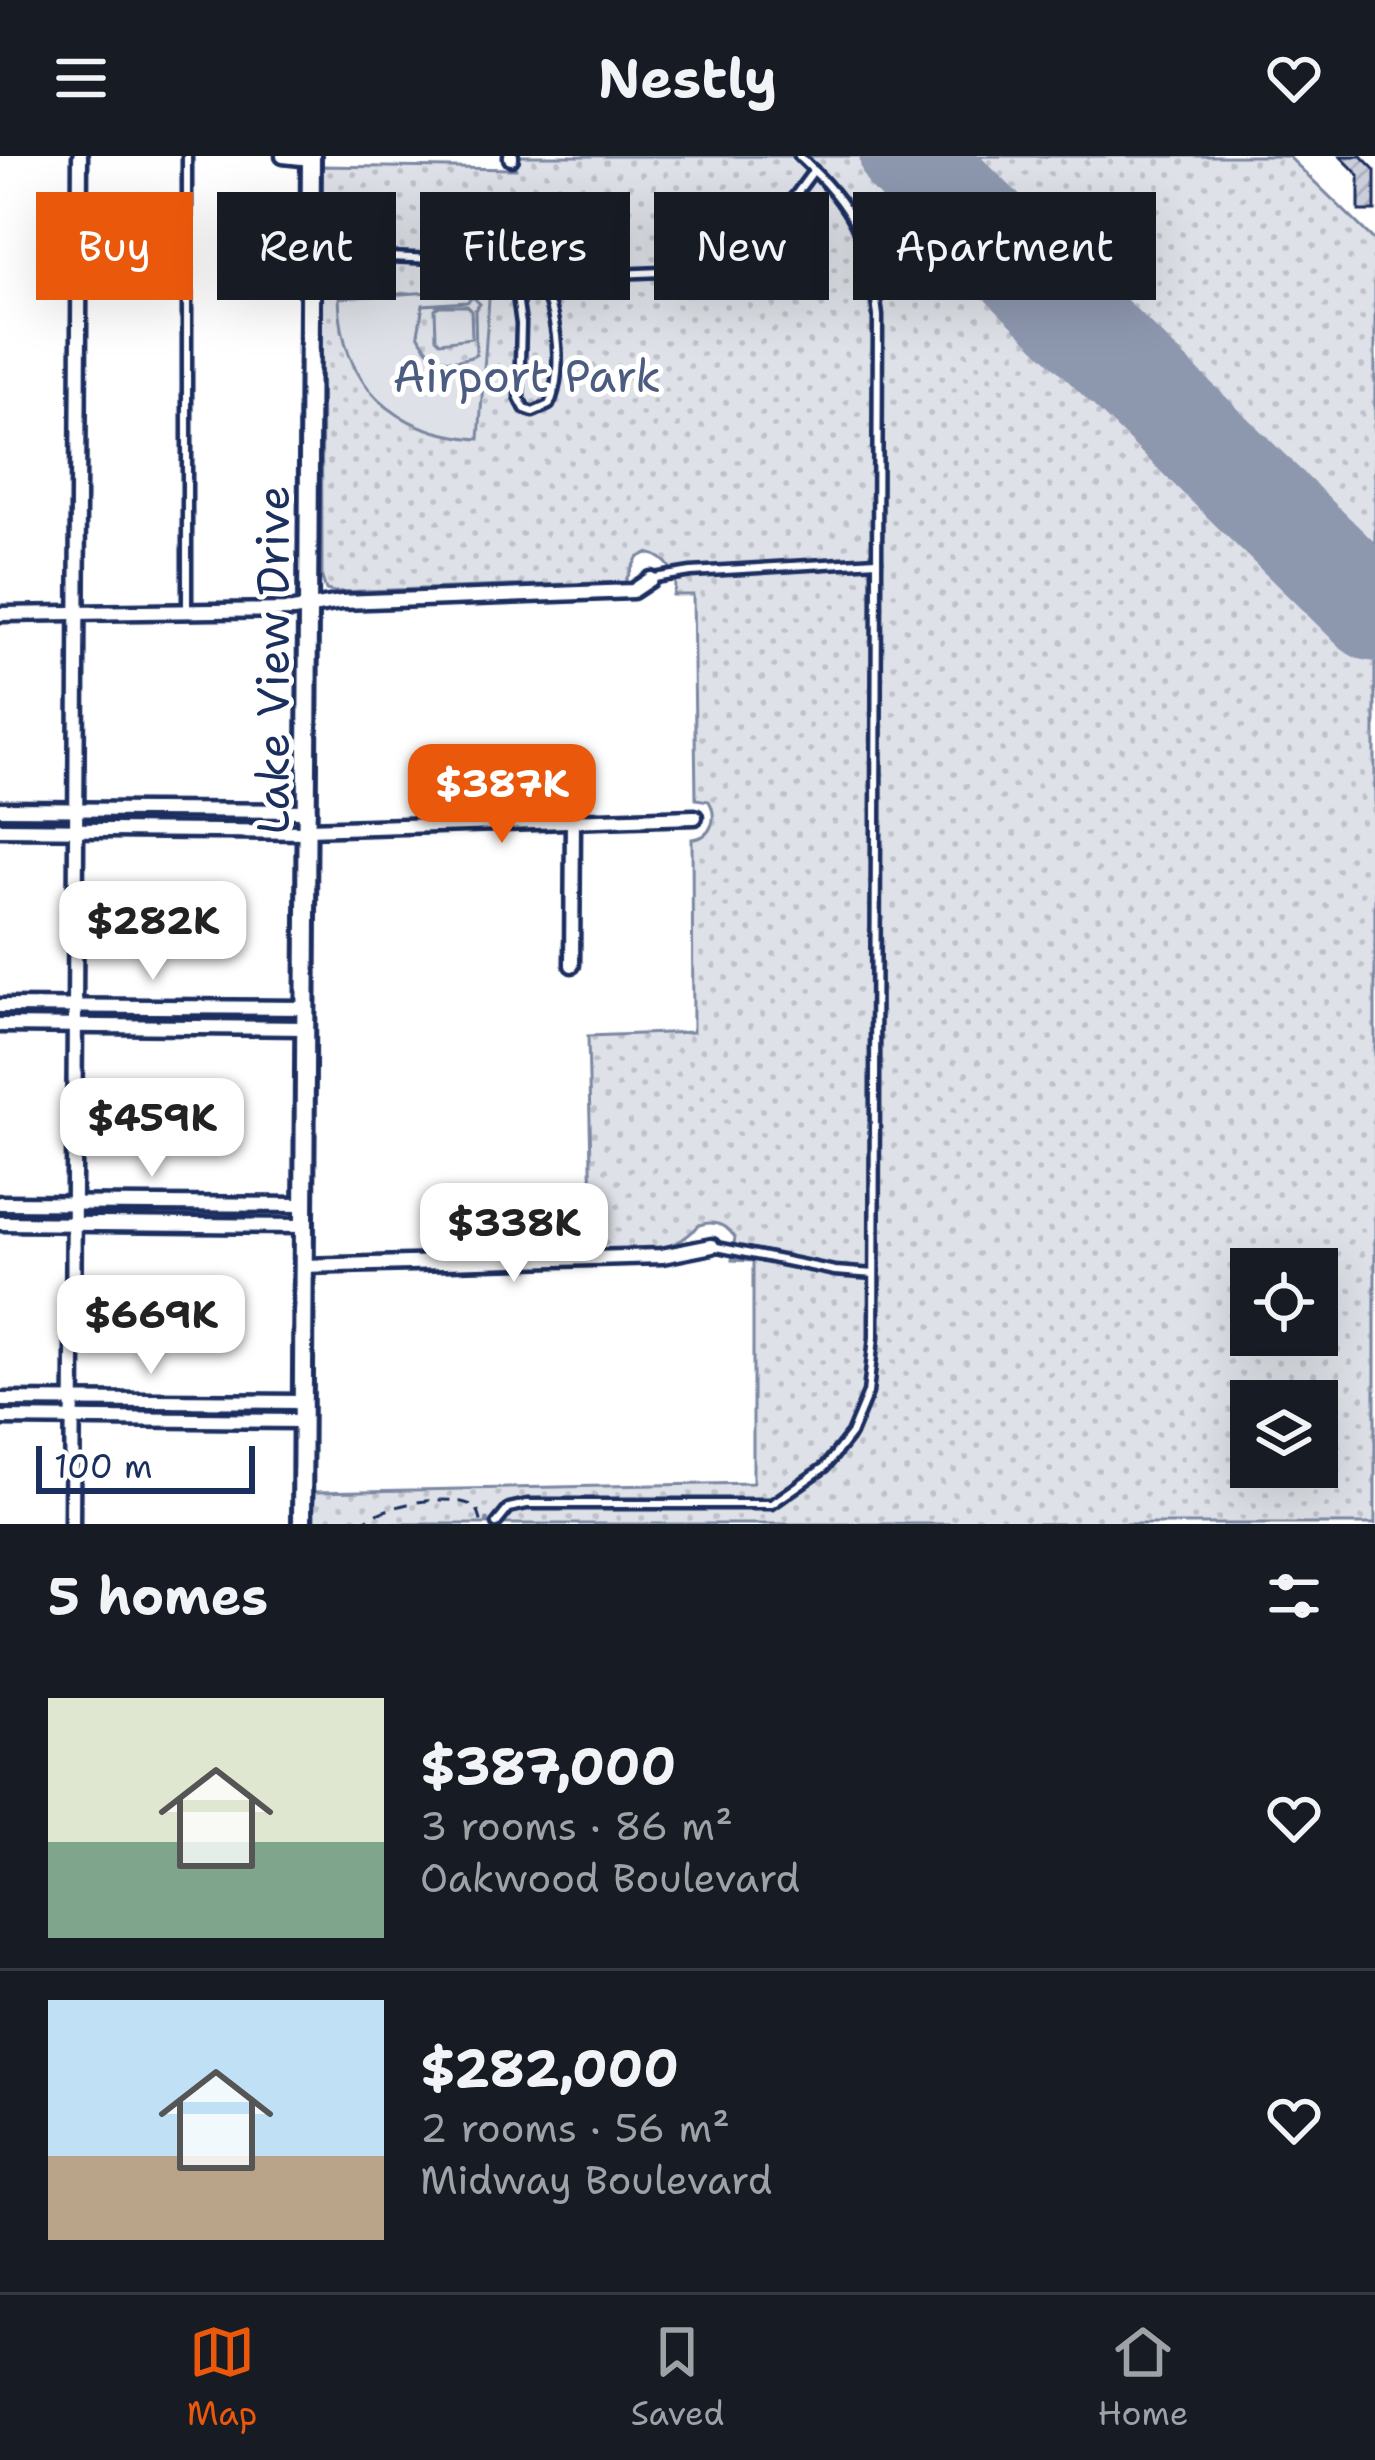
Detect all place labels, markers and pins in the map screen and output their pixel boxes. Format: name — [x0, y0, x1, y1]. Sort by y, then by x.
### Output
pin: $387K — [418, 744, 586, 846]
pin: $282K — [69, 881, 237, 983]
pin: $459K — [68, 1078, 236, 1180]
pin: $338K — [430, 1183, 598, 1285]
pin: $669K — [67, 1275, 235, 1377]

